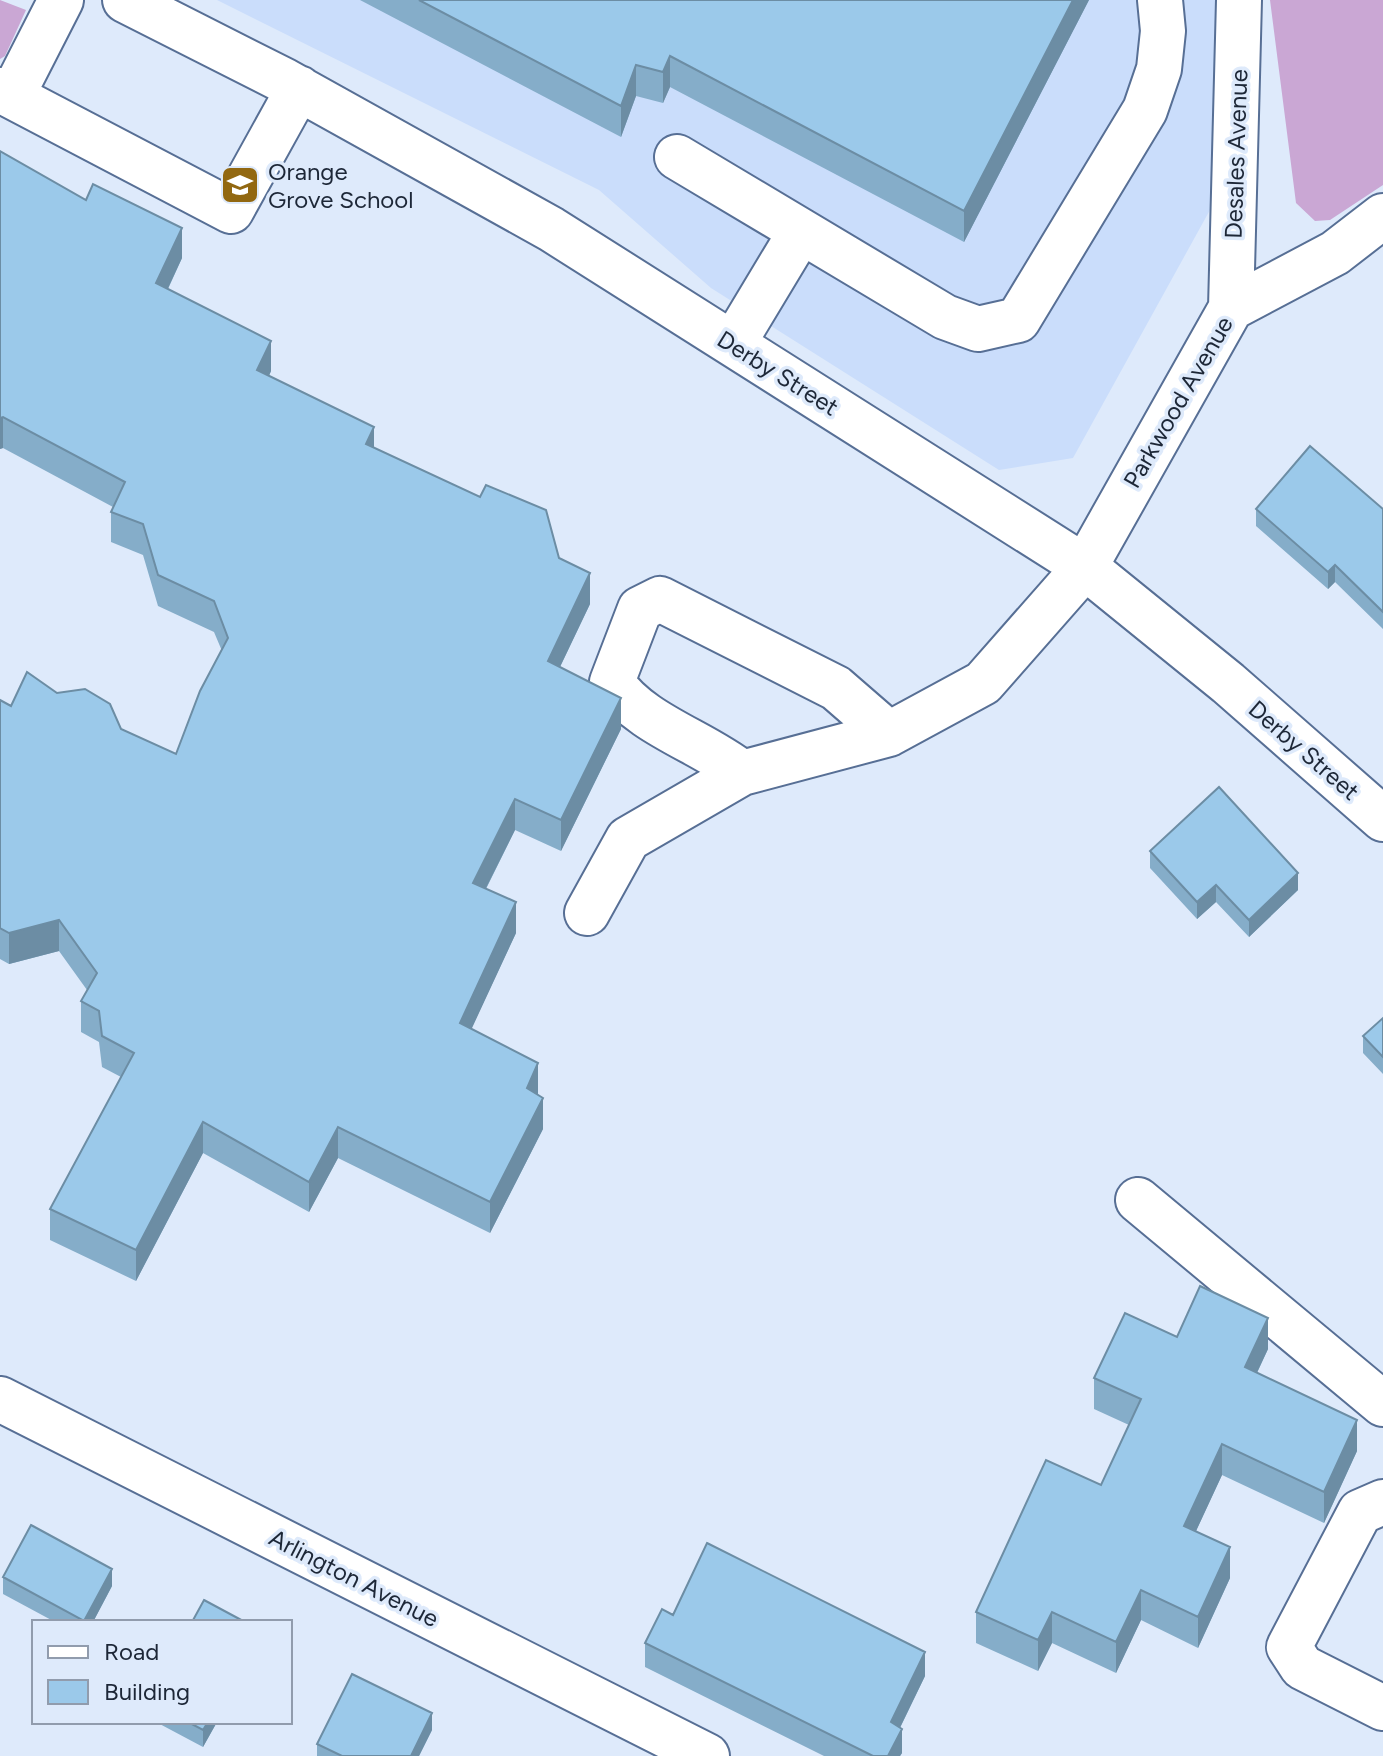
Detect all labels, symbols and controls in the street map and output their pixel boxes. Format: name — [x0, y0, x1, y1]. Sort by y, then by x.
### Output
street label: Desales Avenue — [1219, 69, 1253, 239]
place label: Orange Grove School — [268, 157, 413, 214]
school or university icon: Orange Grove School — [219, 164, 261, 206]
street label: Parkwood Avenue — [1117, 311, 1239, 493]
street label: Derby Street — [712, 324, 844, 422]
street label: Derby Street — [1243, 694, 1365, 806]
street label: Arlington Avenue — [265, 1523, 443, 1633]
legend — [32, 1620, 292, 1724]
text: Road — [104, 1637, 159, 1666]
text: Building — [104, 1677, 190, 1706]

